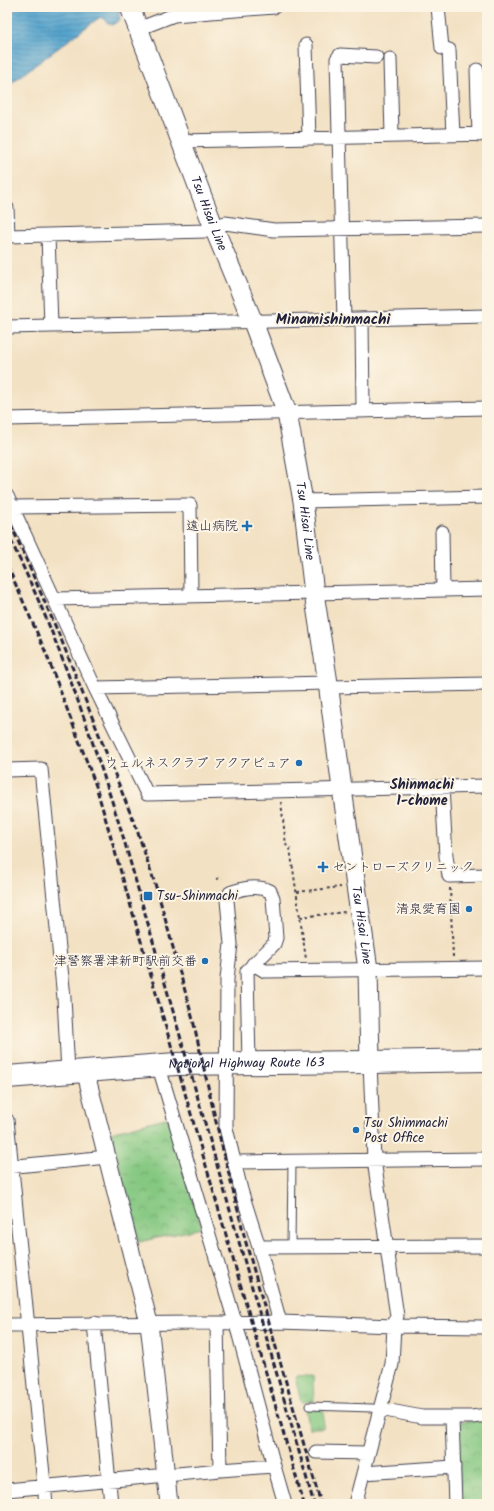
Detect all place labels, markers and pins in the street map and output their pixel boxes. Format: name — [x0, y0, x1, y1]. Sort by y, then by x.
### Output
place label: 遠山病院 — [186, 516, 238, 537]
marker: 遠山病院 — [241, 520, 253, 532]
place label: ウェルネスクラブ アクアピュア — [105, 753, 291, 774]
marker: ウェルネスクラブ アクアピュア — [294, 758, 304, 768]
place label: セントローズクリニック — [332, 857, 474, 878]
marker: セントローズクリニック — [317, 861, 329, 873]
place label: Tsu-Shinmachi — [157, 886, 239, 907]
marker: Tsu-Shinmachi — [142, 890, 154, 902]
place label: 清泉愛育園 — [396, 899, 461, 920]
marker: 清泉愛育園 — [464, 904, 474, 914]
place label: 津警察署津新町駅前交番 — [54, 951, 197, 972]
marker: 津警察署津新町駅前交番 — [200, 956, 210, 966]
place label: Tsu Shimmachi Post Office — [364, 1113, 448, 1149]
marker: Tsu Shimmachi Post Office — [351, 1125, 361, 1135]

